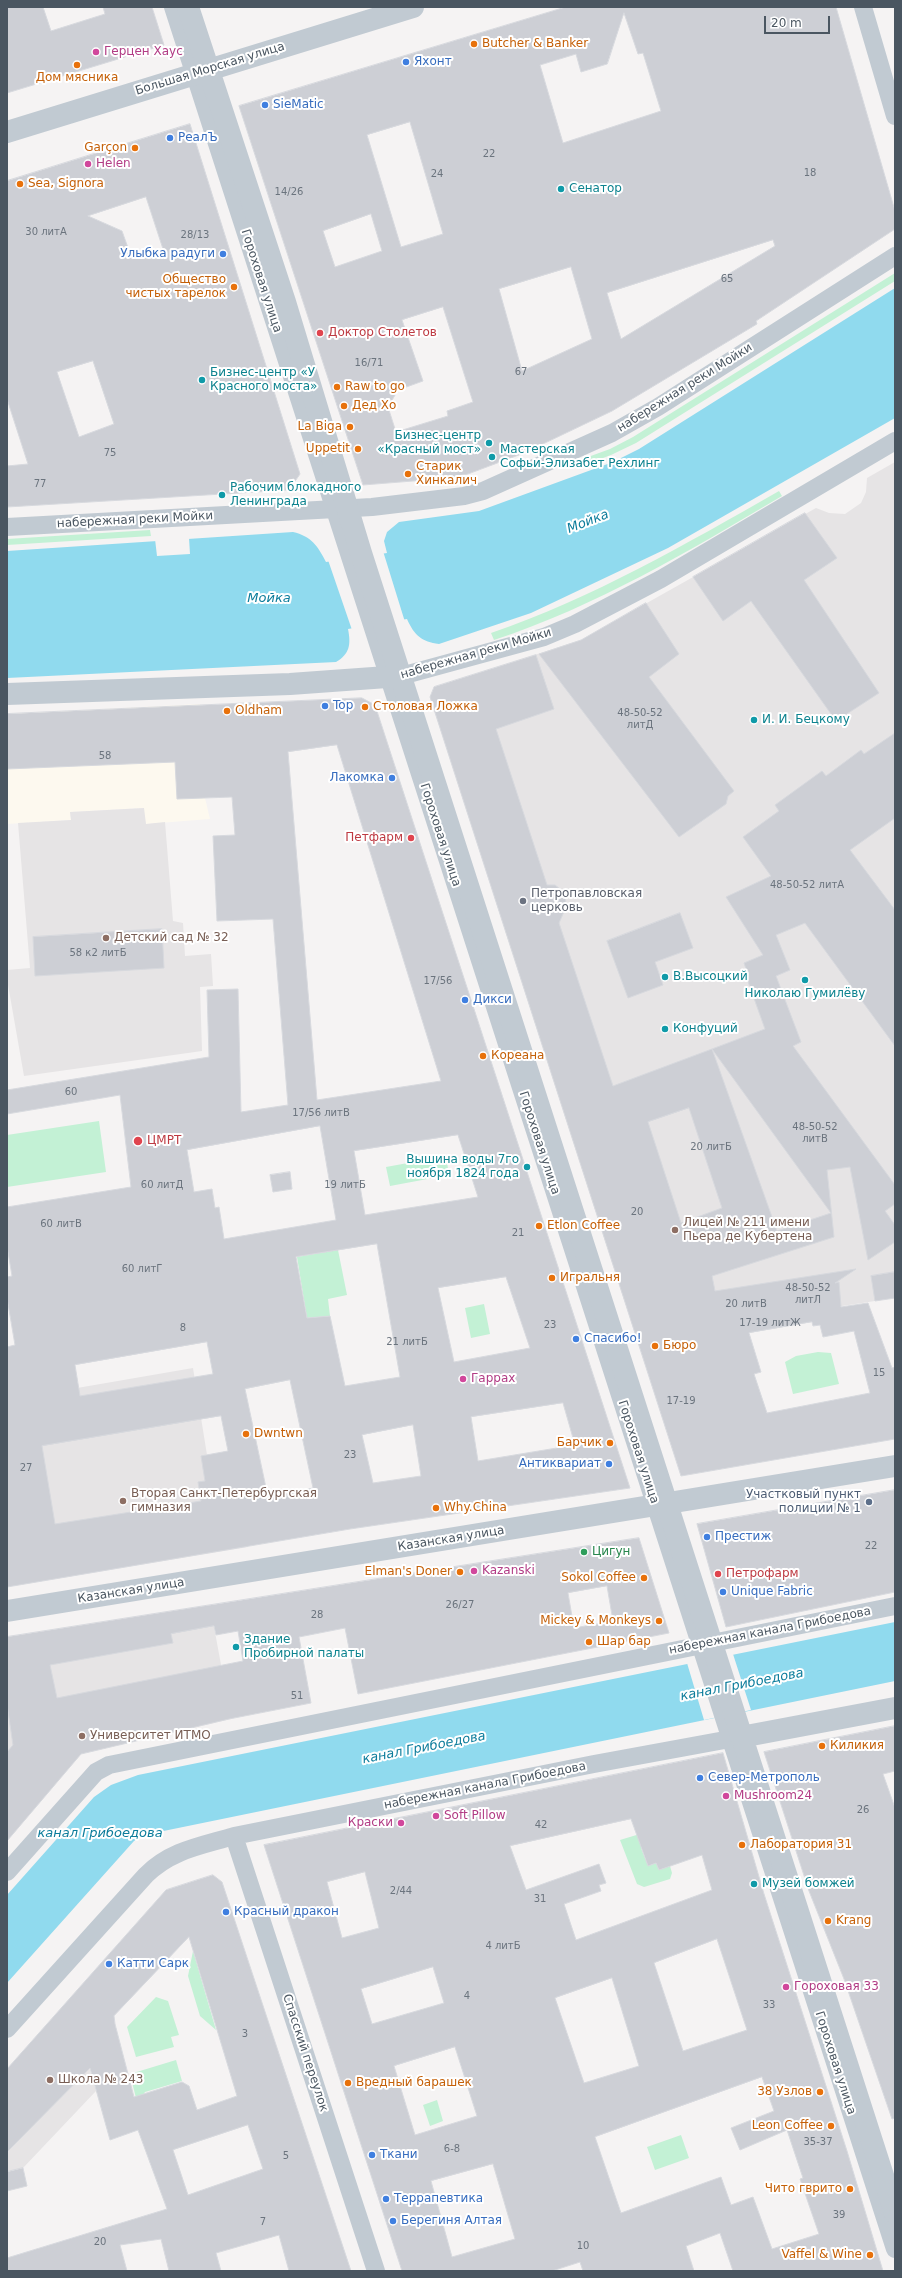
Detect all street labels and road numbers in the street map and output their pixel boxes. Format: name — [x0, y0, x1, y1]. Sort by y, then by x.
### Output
street label: Большая Морская улица — [134, 39, 286, 99]
street label: Гороховая улица — [238, 228, 284, 334]
street label: набережная реки Мойки — [615, 340, 755, 436]
street label: набережная реки Мойки — [57, 509, 213, 531]
street label: набережная реки Мойки — [399, 626, 553, 682]
street label: Гороховая улица — [417, 782, 463, 888]
street label: Гороховая улица — [516, 1090, 562, 1196]
street label: Гороховая улица — [615, 1399, 661, 1505]
street label: Казанская улица — [397, 1523, 505, 1555]
street label: Казанская улица — [77, 1575, 185, 1607]
street label: набережная канала Грибоедова — [668, 1604, 872, 1658]
street label: набережная канала Грибоедова — [383, 1759, 587, 1813]
street label: Спасский переулок — [279, 1992, 331, 2114]
street label: Гороховая улица — [812, 2010, 858, 2116]

